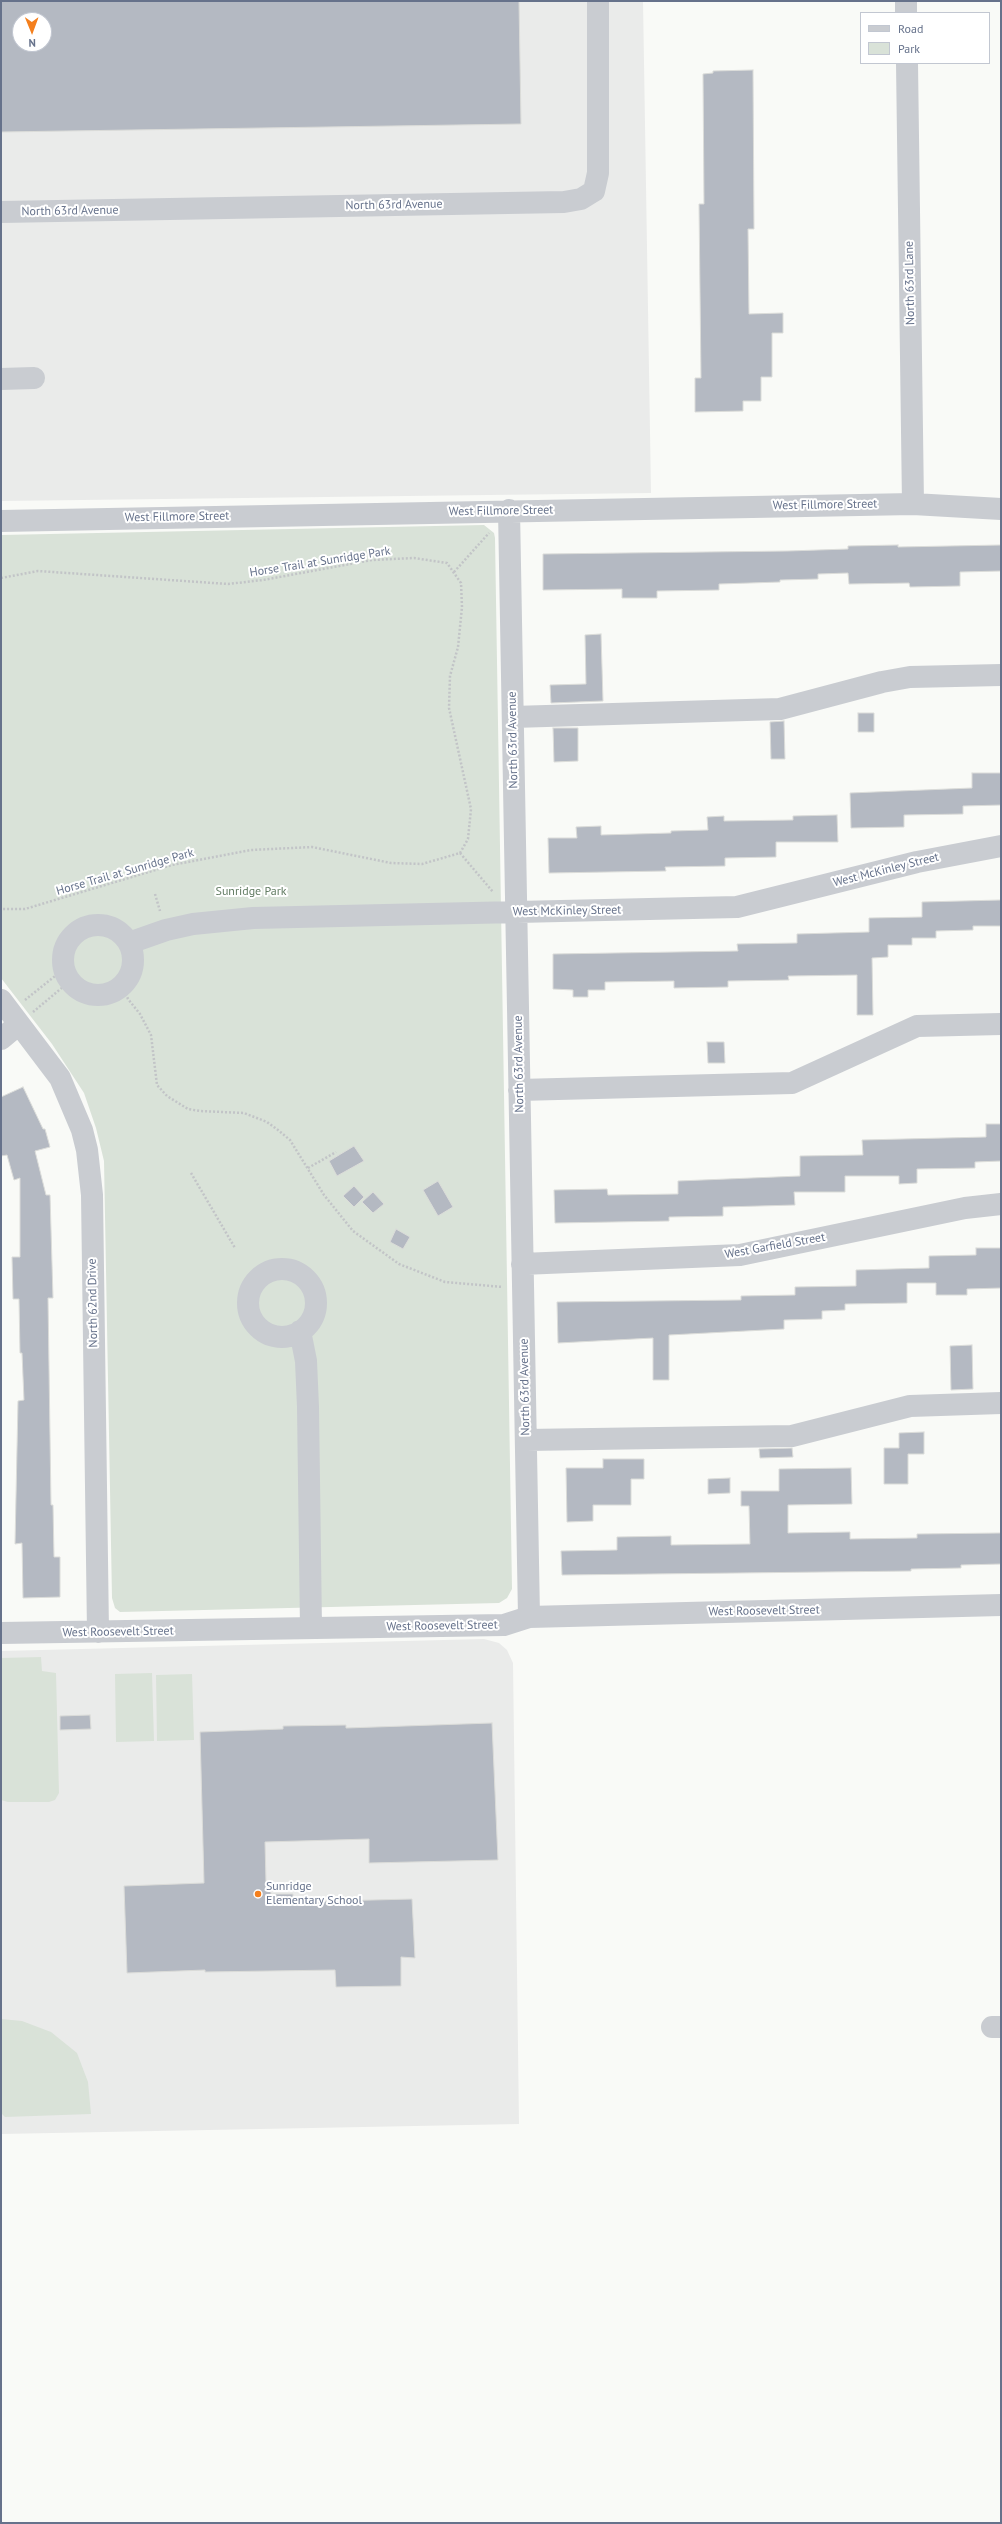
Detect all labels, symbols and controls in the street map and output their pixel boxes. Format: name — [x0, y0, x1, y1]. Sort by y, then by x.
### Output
north arrow — [12, 12, 52, 52]
legend — [860, 12, 990, 64]
text: Road — [898, 21, 923, 36]
text: N — [28, 36, 36, 50]
text: Park — [898, 41, 920, 56]
street label: North 63rd Avenue — [345, 197, 443, 213]
street label: North 63rd Avenue — [21, 203, 119, 219]
street label: North 63rd Lane — [902, 241, 918, 325]
street label: West Fillmore Street — [773, 497, 877, 513]
street label: West Fillmore Street — [449, 503, 553, 519]
street label: West Fillmore Street — [125, 509, 229, 525]
street label: Horse Trail at Sunridge Park — [249, 544, 391, 580]
street label: North 63rd Avenue — [505, 691, 521, 789]
street label: Horse Trail at Sunridge Park — [55, 845, 195, 899]
street label: West McKinley Street — [832, 850, 940, 890]
park label: Sunridge Park — [216, 885, 286, 899]
street label: West McKinley Street — [513, 903, 621, 919]
street label: North 63rd Avenue — [511, 1015, 527, 1113]
street label: West Garfield Street — [724, 1230, 826, 1262]
street label: North 62nd Drive — [85, 1258, 101, 1348]
street label: North 63rd Avenue — [517, 1338, 533, 1436]
street label: West Roosevelt Street — [708, 1603, 820, 1619]
street label: West Roosevelt Street — [386, 1618, 498, 1634]
street label: West Roosevelt Street — [62, 1624, 174, 1640]
place label: Sunridge Elementary School — [266, 1880, 362, 1908]
marker: Sunridge Elementary School — [253, 1889, 263, 1899]

